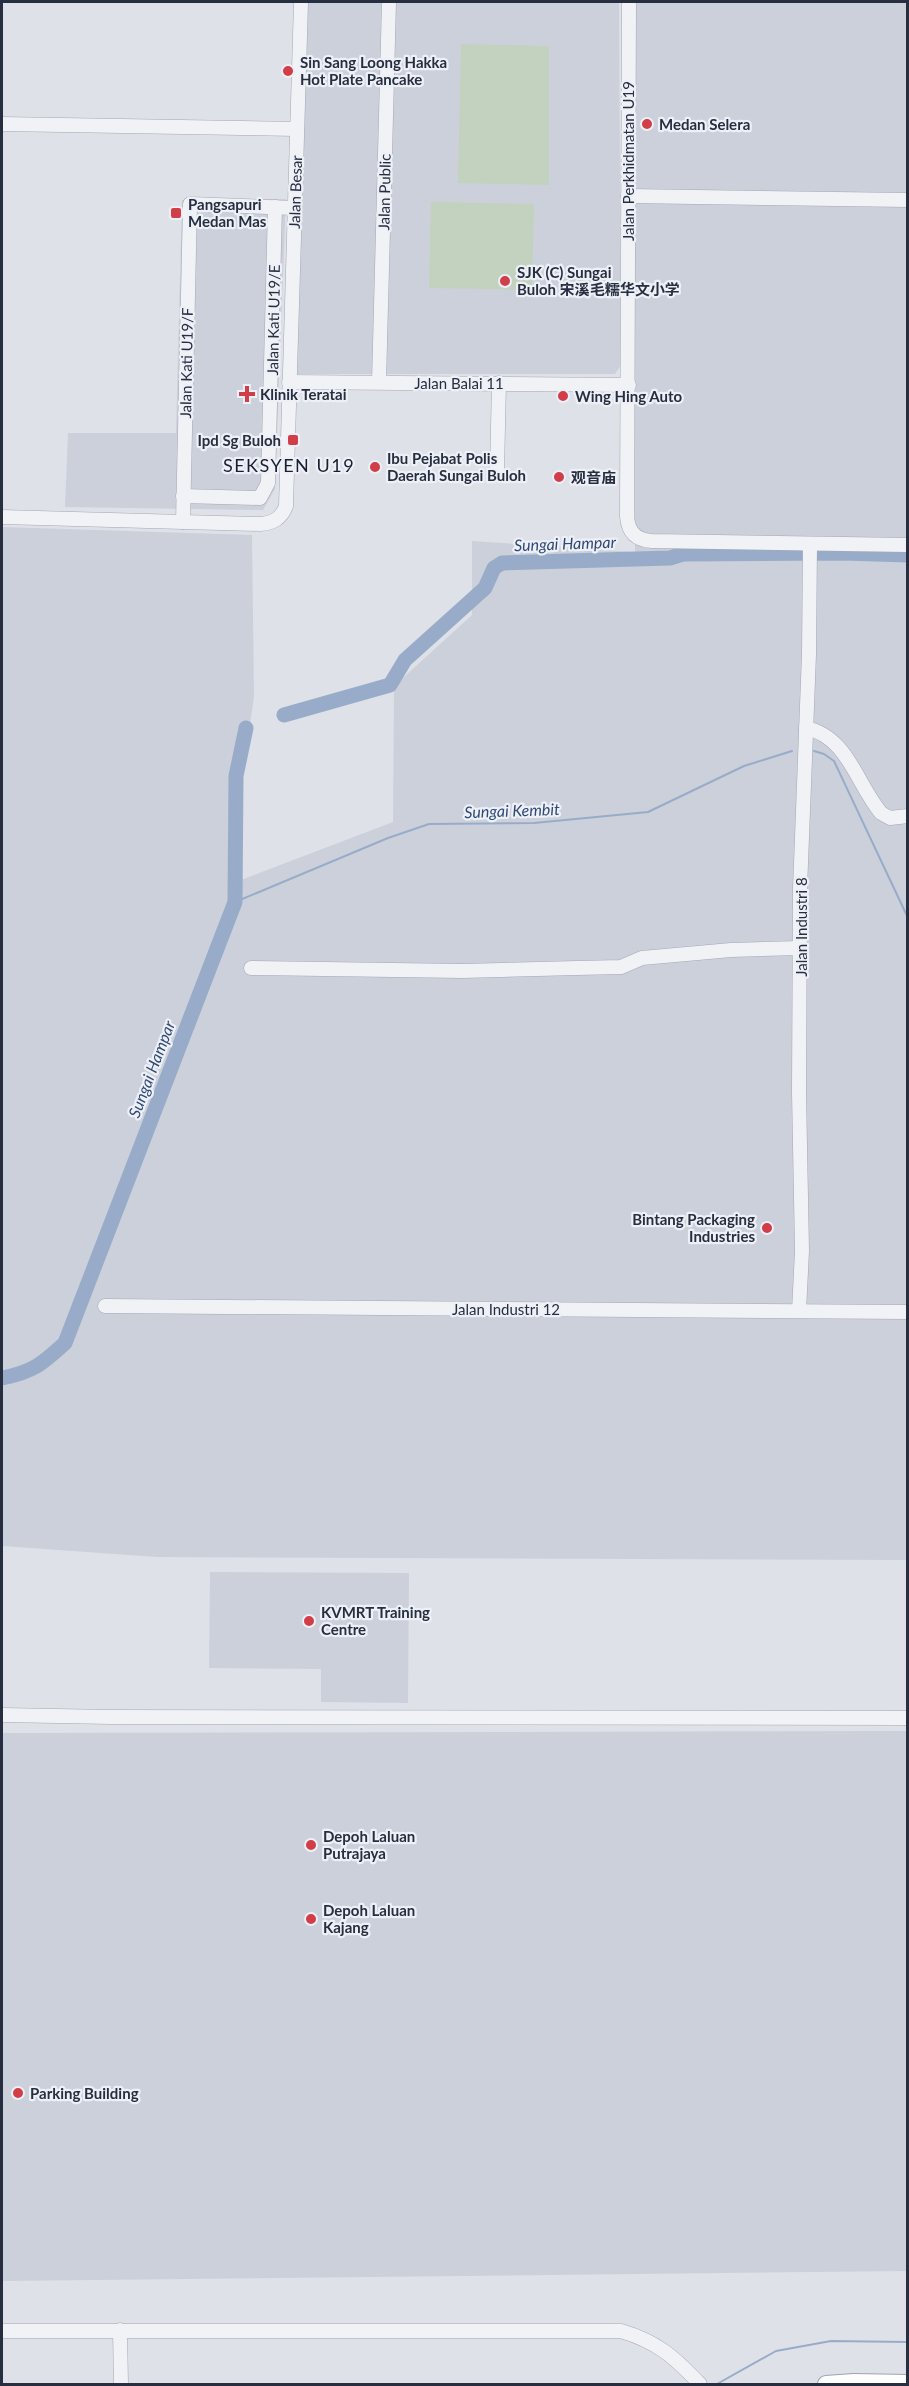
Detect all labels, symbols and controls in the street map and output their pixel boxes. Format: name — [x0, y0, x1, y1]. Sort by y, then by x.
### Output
place label: Sin Sang Loong Hakka Hot Plate Pancake — [300, 53, 447, 88]
marker: Sin Sang Loong Hakka Hot Plate Pancake — [281, 64, 295, 78]
street label: Jalan Perkhidmatan U19 — [619, 81, 637, 241]
place label: Medan Selera — [659, 115, 750, 133]
marker: Medan Selera — [640, 117, 654, 131]
street label: Jalan Public — [374, 153, 394, 231]
street label: Jalan Besar — [285, 154, 305, 229]
place label: Pangsapuri Medan Mas — [188, 195, 267, 230]
marker: Pangsapuri Medan Mas — [169, 206, 183, 220]
place label: SJK (C) Sungai Buloh 宋溪毛糯华文小学 — [517, 263, 680, 298]
street label: Jalan Kati U19/E — [263, 264, 283, 376]
marker: SJK (C) Sungai Buloh 宋溪毛糯华文小学 — [498, 274, 512, 288]
street label: Jalan Kati U19/F — [176, 307, 196, 419]
street label: Jalan Balai 11 — [414, 374, 504, 392]
marker: Klinik Teratai — [238, 385, 256, 403]
place label: Klinik Teratai — [260, 385, 347, 403]
place label: Wing Hing Auto — [575, 387, 683, 405]
marker: Wing Hing Auto — [556, 389, 570, 403]
place label: Ipd Sg Buloh — [197, 431, 281, 449]
marker: Ipd Sg Buloh — [286, 433, 300, 447]
place label: Ibu Pejabat Polis Daerah Sungai Buloh — [387, 449, 526, 484]
district label: SEKSYEN U19 — [223, 454, 355, 476]
marker: Ibu Pejabat Polis Daerah Sungai Buloh — [368, 460, 382, 474]
place label: 观音庙 — [571, 468, 616, 486]
marker: 观音庙 — [552, 470, 566, 484]
water label: Sungai Hampar — [514, 532, 617, 554]
water label: Sungai Kembit — [464, 799, 560, 821]
street label: Jalan Industri 8 — [792, 877, 810, 977]
water label: Sungai Hampar — [124, 1017, 178, 1120]
place label: Bintang Packaging Industries — [632, 1210, 755, 1245]
marker: Bintang Packaging Industries — [760, 1221, 774, 1235]
street label: Jalan Industri 12 — [452, 1300, 560, 1318]
place label: KVMRT Training Centre — [321, 1603, 430, 1638]
marker: KVMRT Training Centre — [302, 1614, 316, 1628]
place label: Depoh Laluan Putrajaya — [323, 1827, 415, 1862]
marker: Depoh Laluan Putrajaya — [304, 1838, 318, 1852]
place label: Depoh Laluan Kajang — [323, 1901, 415, 1936]
marker: Depoh Laluan Kajang — [304, 1912, 318, 1926]
place label: Parking Building — [30, 2084, 139, 2102]
marker: Parking Building — [11, 2086, 25, 2100]

